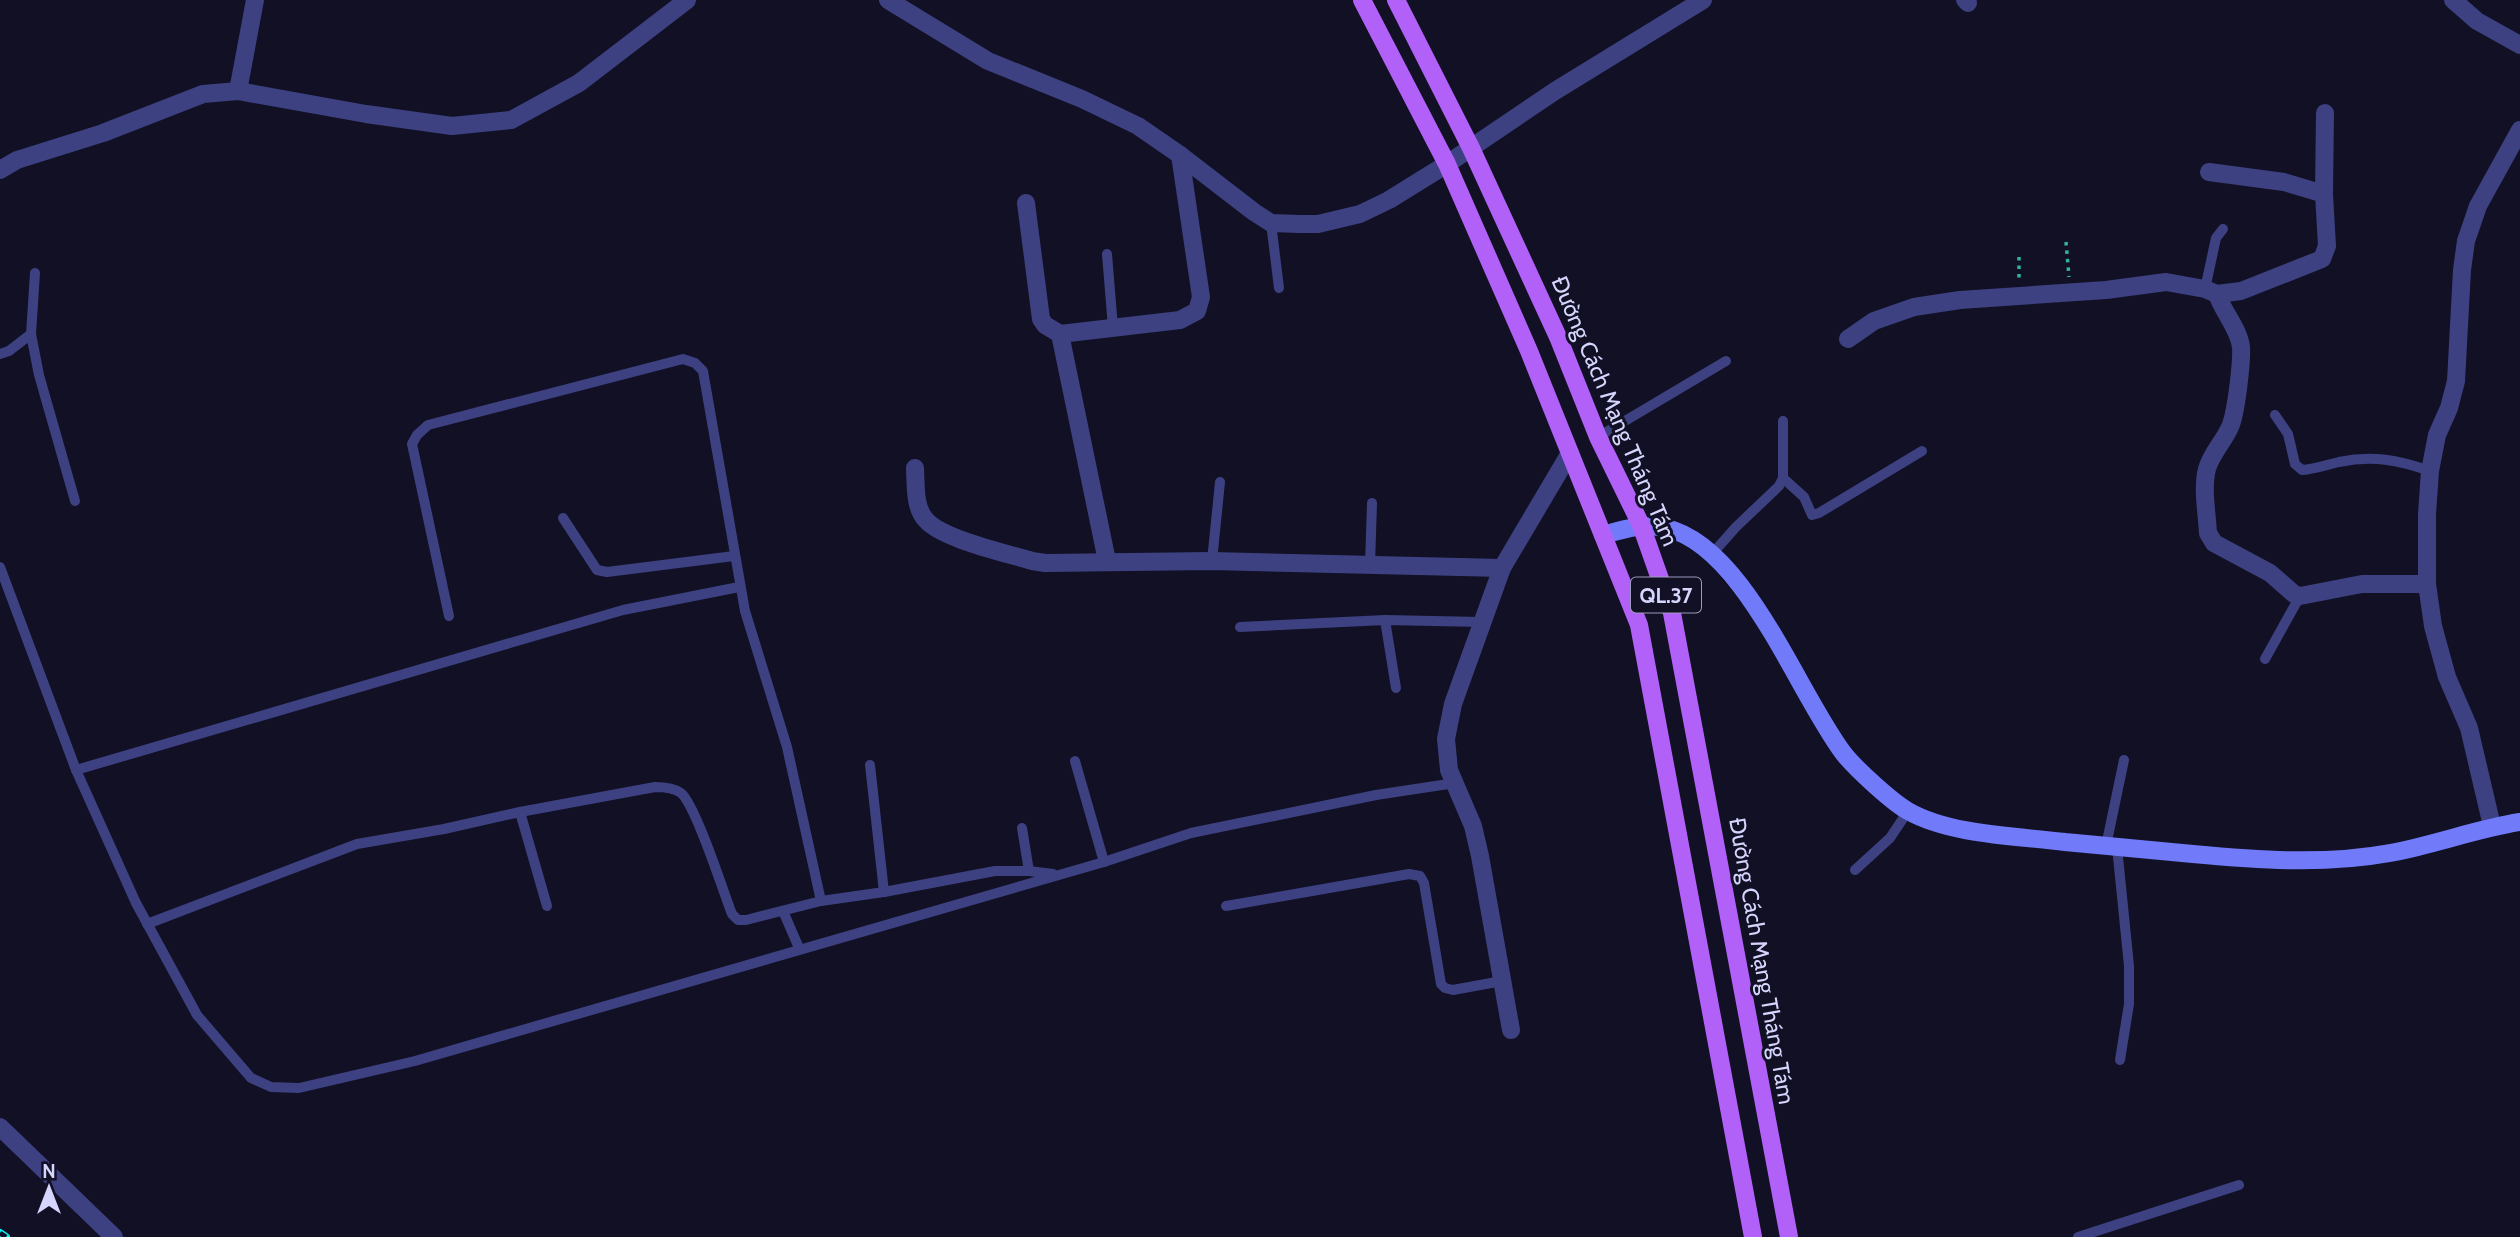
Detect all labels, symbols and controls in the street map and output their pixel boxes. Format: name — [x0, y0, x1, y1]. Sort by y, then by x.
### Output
street label: Đường Cách Mạng Tháng Tám — [1545, 272, 1685, 550]
road number: QL.37 — [1631, 578, 1701, 612]
street label: Đường Cách Mạng Tháng Tám — [1723, 816, 1801, 1106]
north arrow — [14, 1153, 84, 1223]
text: N — [42, 1160, 56, 1183]

